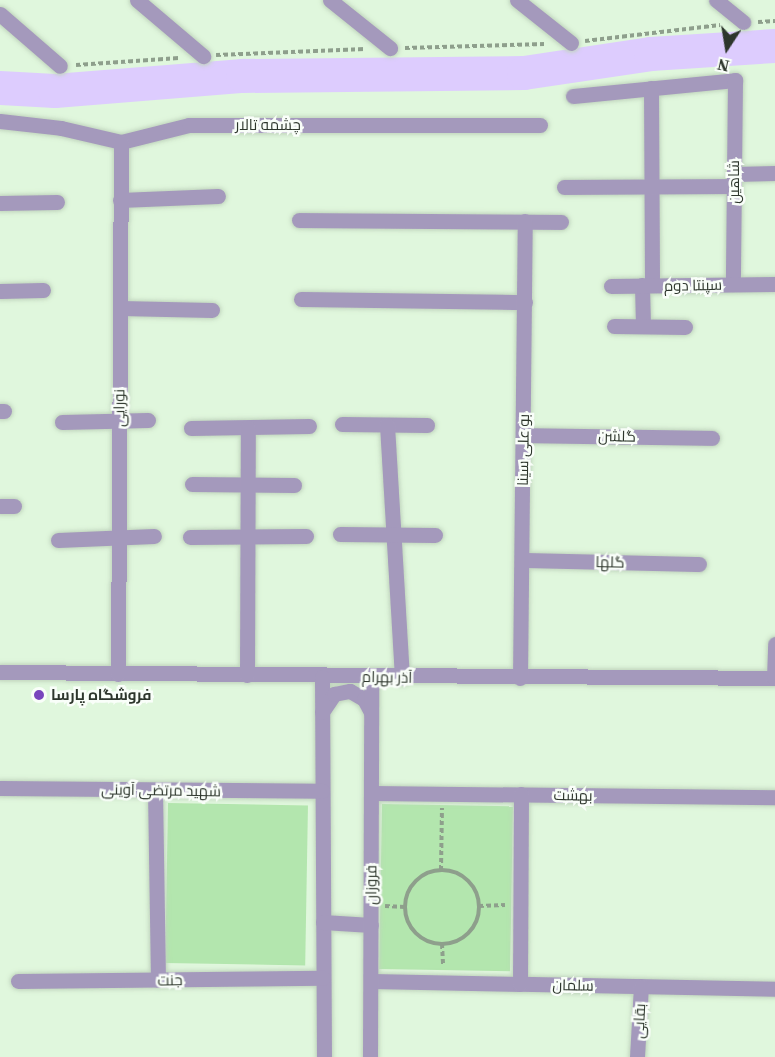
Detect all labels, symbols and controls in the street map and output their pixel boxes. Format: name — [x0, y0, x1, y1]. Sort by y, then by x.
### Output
north arrow — [697, 18, 757, 78]
text: N — [715, 54, 731, 78]
street label: چشمه تالار — [235, 116, 301, 134]
street label: شاهین — [725, 160, 743, 204]
street label: سپنتا دوم — [664, 275, 722, 295]
street label: نورایی — [110, 389, 128, 427]
street label: بو علی سینا — [513, 414, 533, 486]
street label: گلشن — [598, 427, 636, 445]
street label: گلها — [595, 553, 625, 571]
street label: آذر بهرام — [362, 668, 412, 686]
place label: فروشگاه پارسا — [51, 686, 151, 704]
marker: فروشگاه پارسا — [32, 688, 46, 702]
street label: شهید مرتضی آوینی — [101, 780, 221, 800]
street label: بهشت — [553, 786, 593, 804]
street label: فروزان — [362, 865, 380, 905]
street label: جنت — [157, 971, 183, 989]
street label: سلمان — [552, 976, 594, 994]
street label: بقایی — [629, 1003, 649, 1039]

